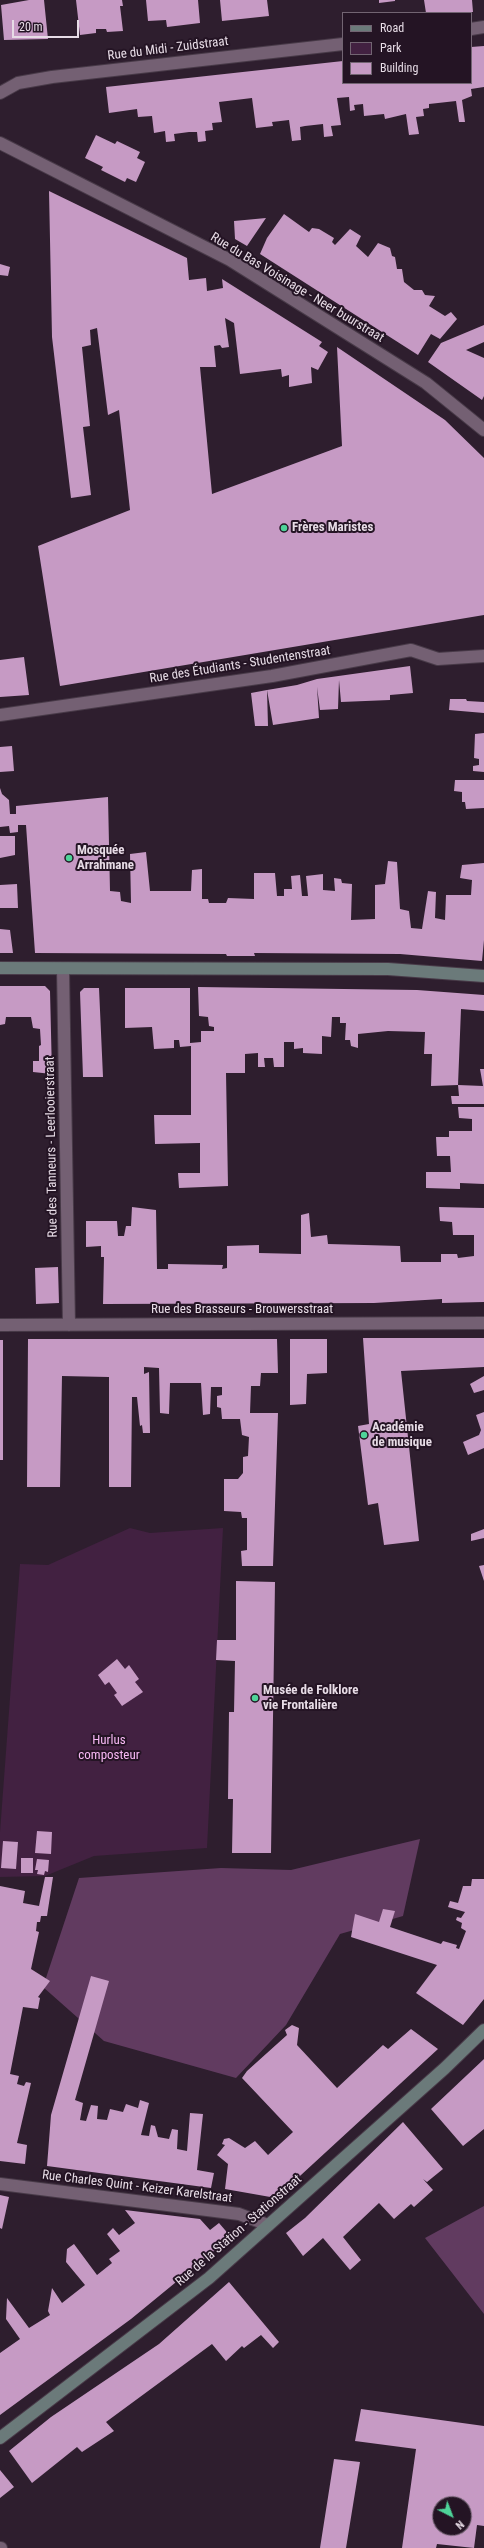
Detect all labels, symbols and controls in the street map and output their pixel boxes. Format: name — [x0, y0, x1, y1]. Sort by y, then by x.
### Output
scale bar — [14, 12, 81, 38]
legend — [342, 12, 472, 84]
text: 20 m — [19, 20, 43, 34]
text: Road — [380, 21, 404, 35]
street label: Rue du Midi - Zuidstraat — [107, 34, 229, 64]
text: Park — [380, 41, 401, 55]
text: Building — [380, 61, 418, 75]
street label: Rue du Bas Voisinage - Neer buurstraat — [207, 230, 387, 346]
place label: Frères Maristes — [292, 520, 373, 536]
marker: Frères Maristes — [279, 523, 289, 533]
street label: Rue des Étudiants - Studentenstraat — [148, 643, 332, 687]
place label: Mosquée Arrahmane — [77, 843, 134, 874]
marker: Mosquée Arrahmane — [64, 853, 74, 863]
street label: Rue des Tanneurs - Leerlooierstraat — [43, 1056, 61, 1238]
street label: Rue des Brasseurs - Brouwersstraat — [151, 1302, 333, 1318]
place label: Académie de musique — [372, 1420, 432, 1451]
marker: Académie de musique — [359, 1430, 369, 1440]
place label: Musée de Folklore vie Frontalière — [263, 1683, 358, 1714]
marker: Musée de Folklore vie Frontalière — [250, 1693, 260, 1703]
park label: Hurlus composteur — [78, 1733, 140, 1764]
street label: Rue Charles Quint - Keizer Karelstraat — [41, 2168, 233, 2206]
street label: Rue de la Station - Stationstraat — [173, 2172, 305, 2290]
north arrow — [432, 2496, 472, 2536]
text: N — [453, 2517, 467, 2532]

